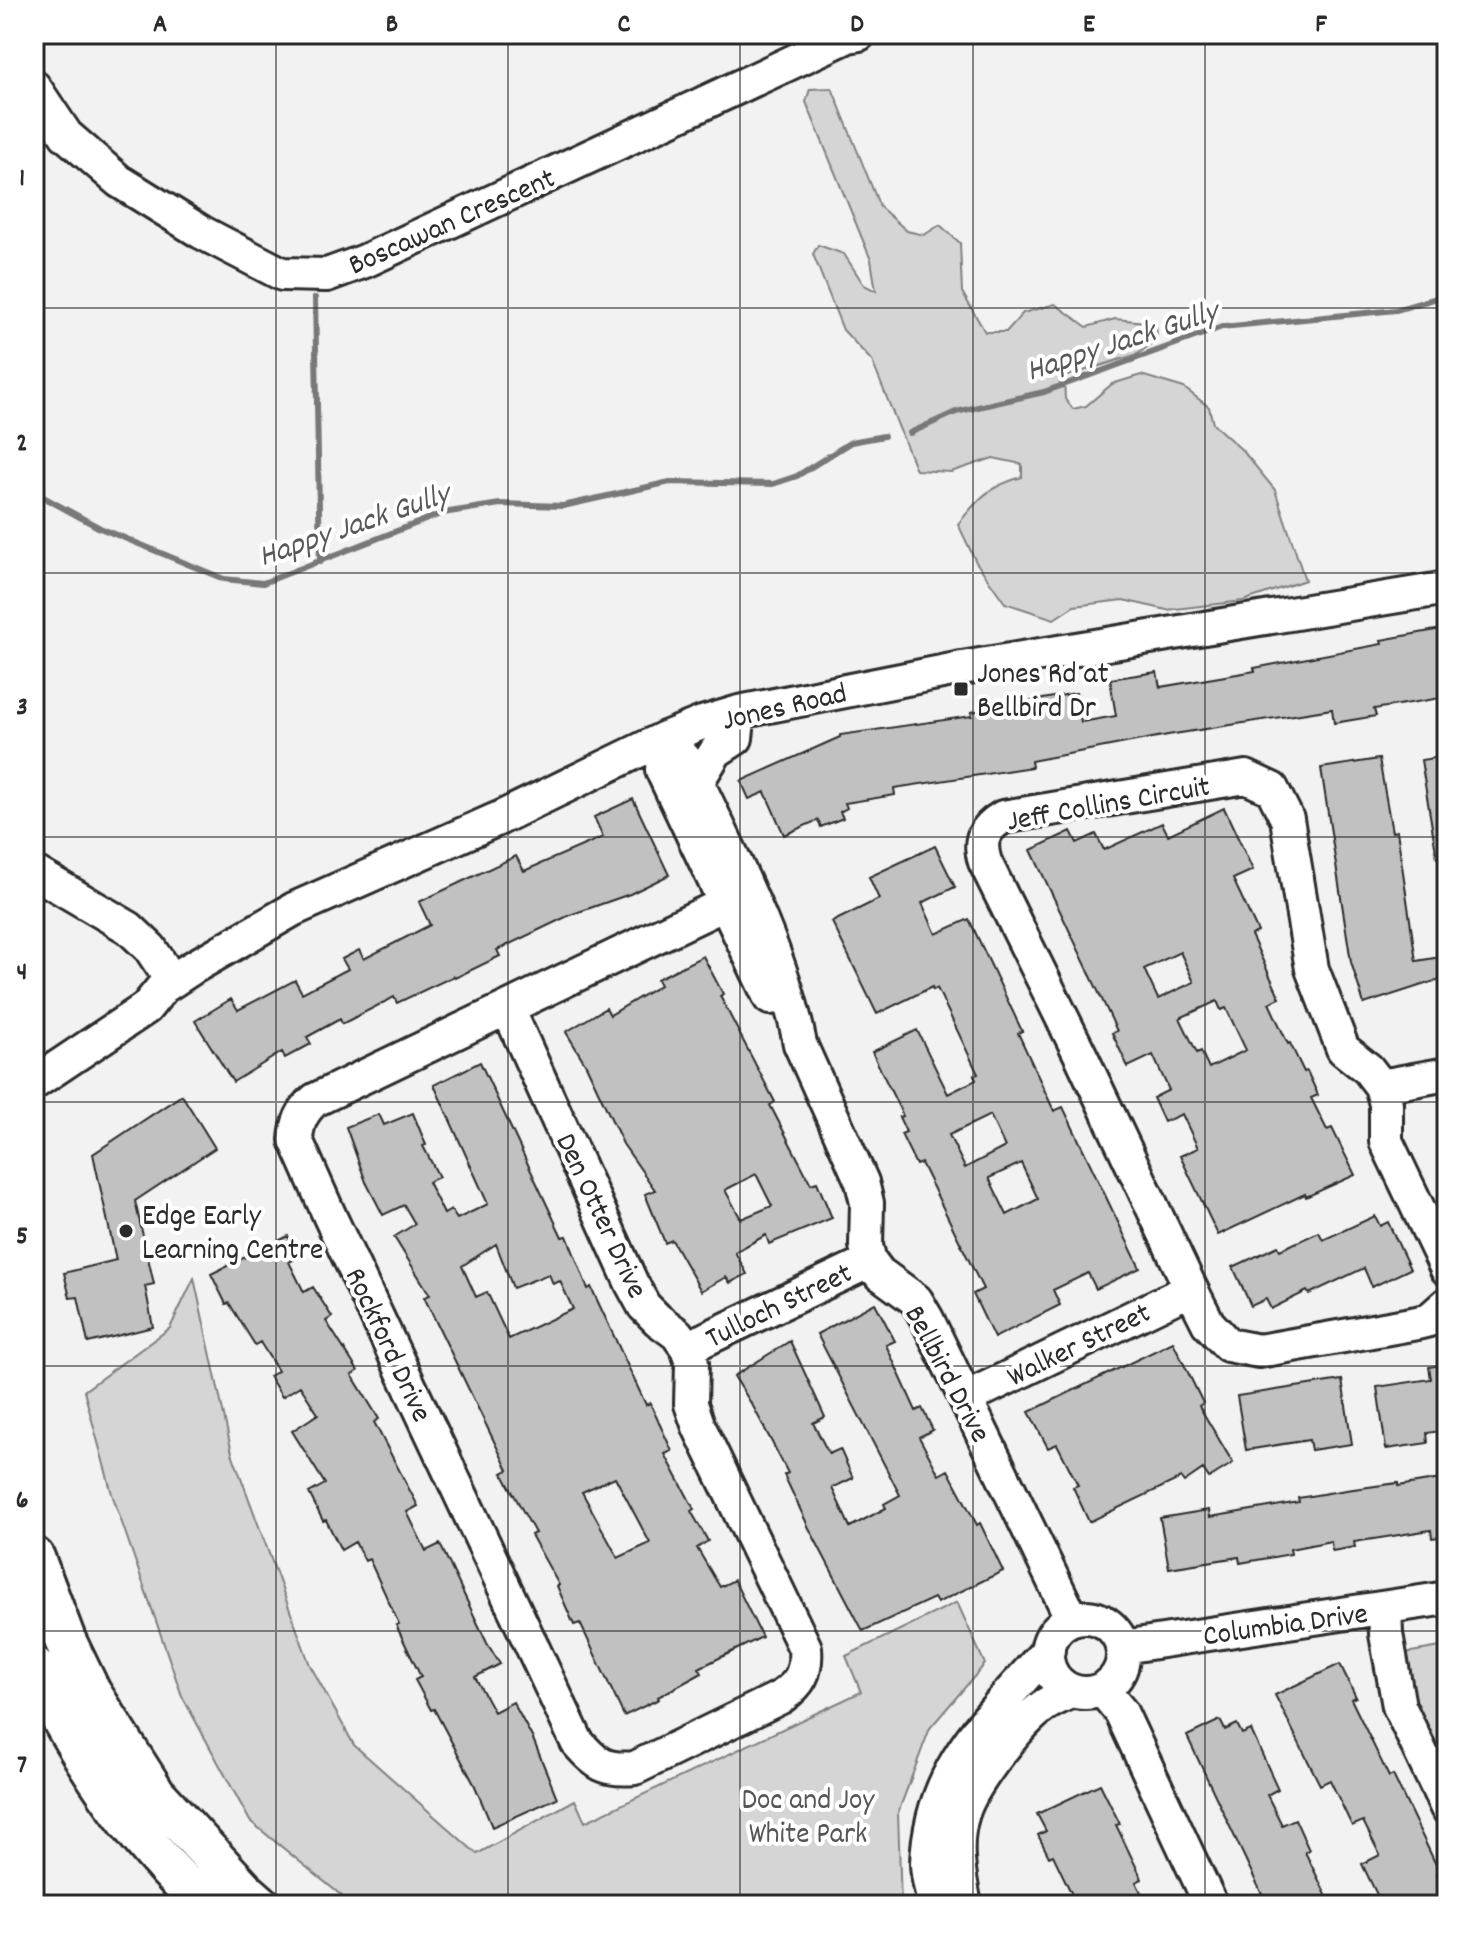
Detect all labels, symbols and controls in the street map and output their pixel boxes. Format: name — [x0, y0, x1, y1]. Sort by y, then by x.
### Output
text: A — [153, 7, 167, 44]
text: B — [386, 7, 398, 44]
text: C — [618, 7, 631, 44]
text: D — [850, 7, 864, 44]
text: E — [1083, 7, 1095, 44]
text: F — [1315, 7, 1327, 44]
street label: Boscawan Crescent — [342, 159, 563, 289]
text: 1 — [19, 161, 25, 198]
water label: Happy Jack Gully — [1021, 290, 1228, 396]
text: 2 — [16, 426, 28, 463]
water label: Happy Jack Gully — [253, 472, 460, 582]
place label: Jones Rd at Bellbird Dr — [977, 655, 1109, 732]
street label: Jones Road — [718, 674, 852, 745]
marker: Jones Rd at Bellbird Dr — [952, 680, 970, 698]
text: 3 — [16, 690, 28, 727]
street label: Jeff Collins Circuit — [1004, 767, 1214, 845]
text: 4 — [17, 955, 27, 992]
street label: Den Otter Drive — [542, 1127, 656, 1307]
place label: Edge Early Learning Centre — [142, 1197, 323, 1274]
text: 5 — [16, 1219, 28, 1256]
marker: Edge Early Learning Centre — [117, 1222, 135, 1240]
street label: Tulloch Street — [699, 1254, 860, 1362]
street label: Rockford Drive — [331, 1262, 441, 1430]
street label: Walker Street — [1001, 1294, 1159, 1400]
street label: Bellbird Drive — [891, 1299, 999, 1451]
text: 6 — [16, 1483, 28, 1520]
street label: Columbia Drive — [1200, 1595, 1371, 1660]
text: 7 — [17, 1748, 27, 1785]
park label: Doc and Joy White Park — [741, 1781, 875, 1858]

